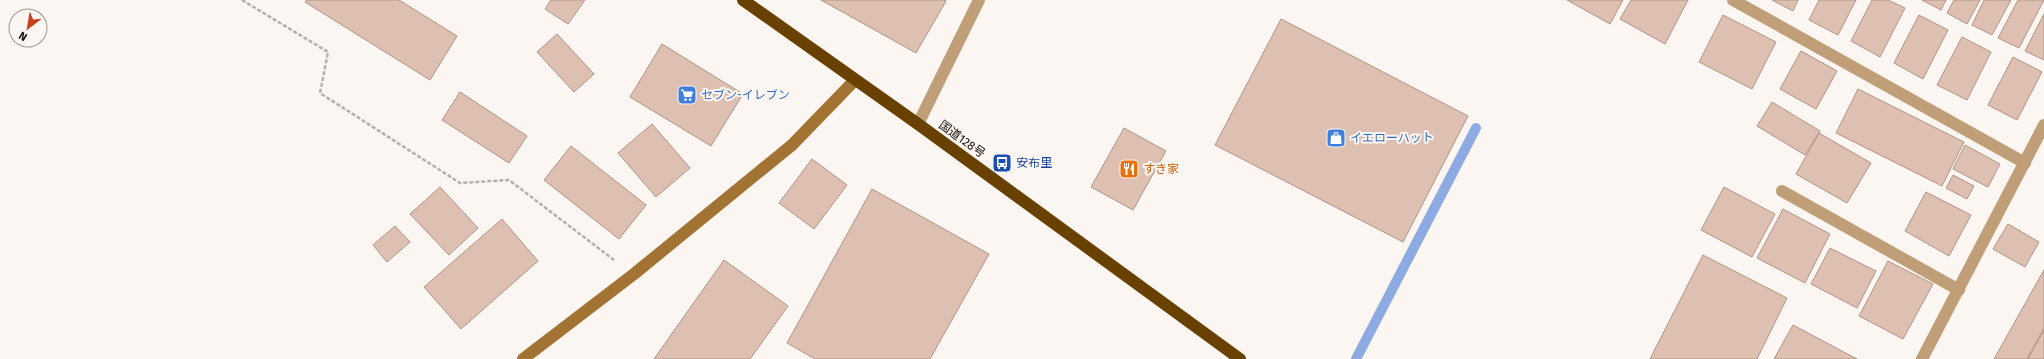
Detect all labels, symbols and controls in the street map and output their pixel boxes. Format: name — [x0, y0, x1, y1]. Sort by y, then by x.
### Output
north arrow — [8, 8, 48, 48]
text: N — [17, 29, 30, 44]
supermarket icon: セブン-イレブン — [676, 84, 698, 106]
place label: セブン-イレブン — [701, 88, 790, 102]
street label: 国道128号 — [936, 118, 988, 160]
shop icon: イエローハット — [1325, 127, 1347, 149]
place label: イエローハット — [1350, 131, 1434, 145]
bus stop icon: 安布里 — [991, 152, 1013, 174]
place label: 安布里 — [1016, 156, 1052, 170]
restaurant icon: すき家 — [1118, 158, 1140, 180]
place label: すき家 — [1143, 162, 1179, 176]

